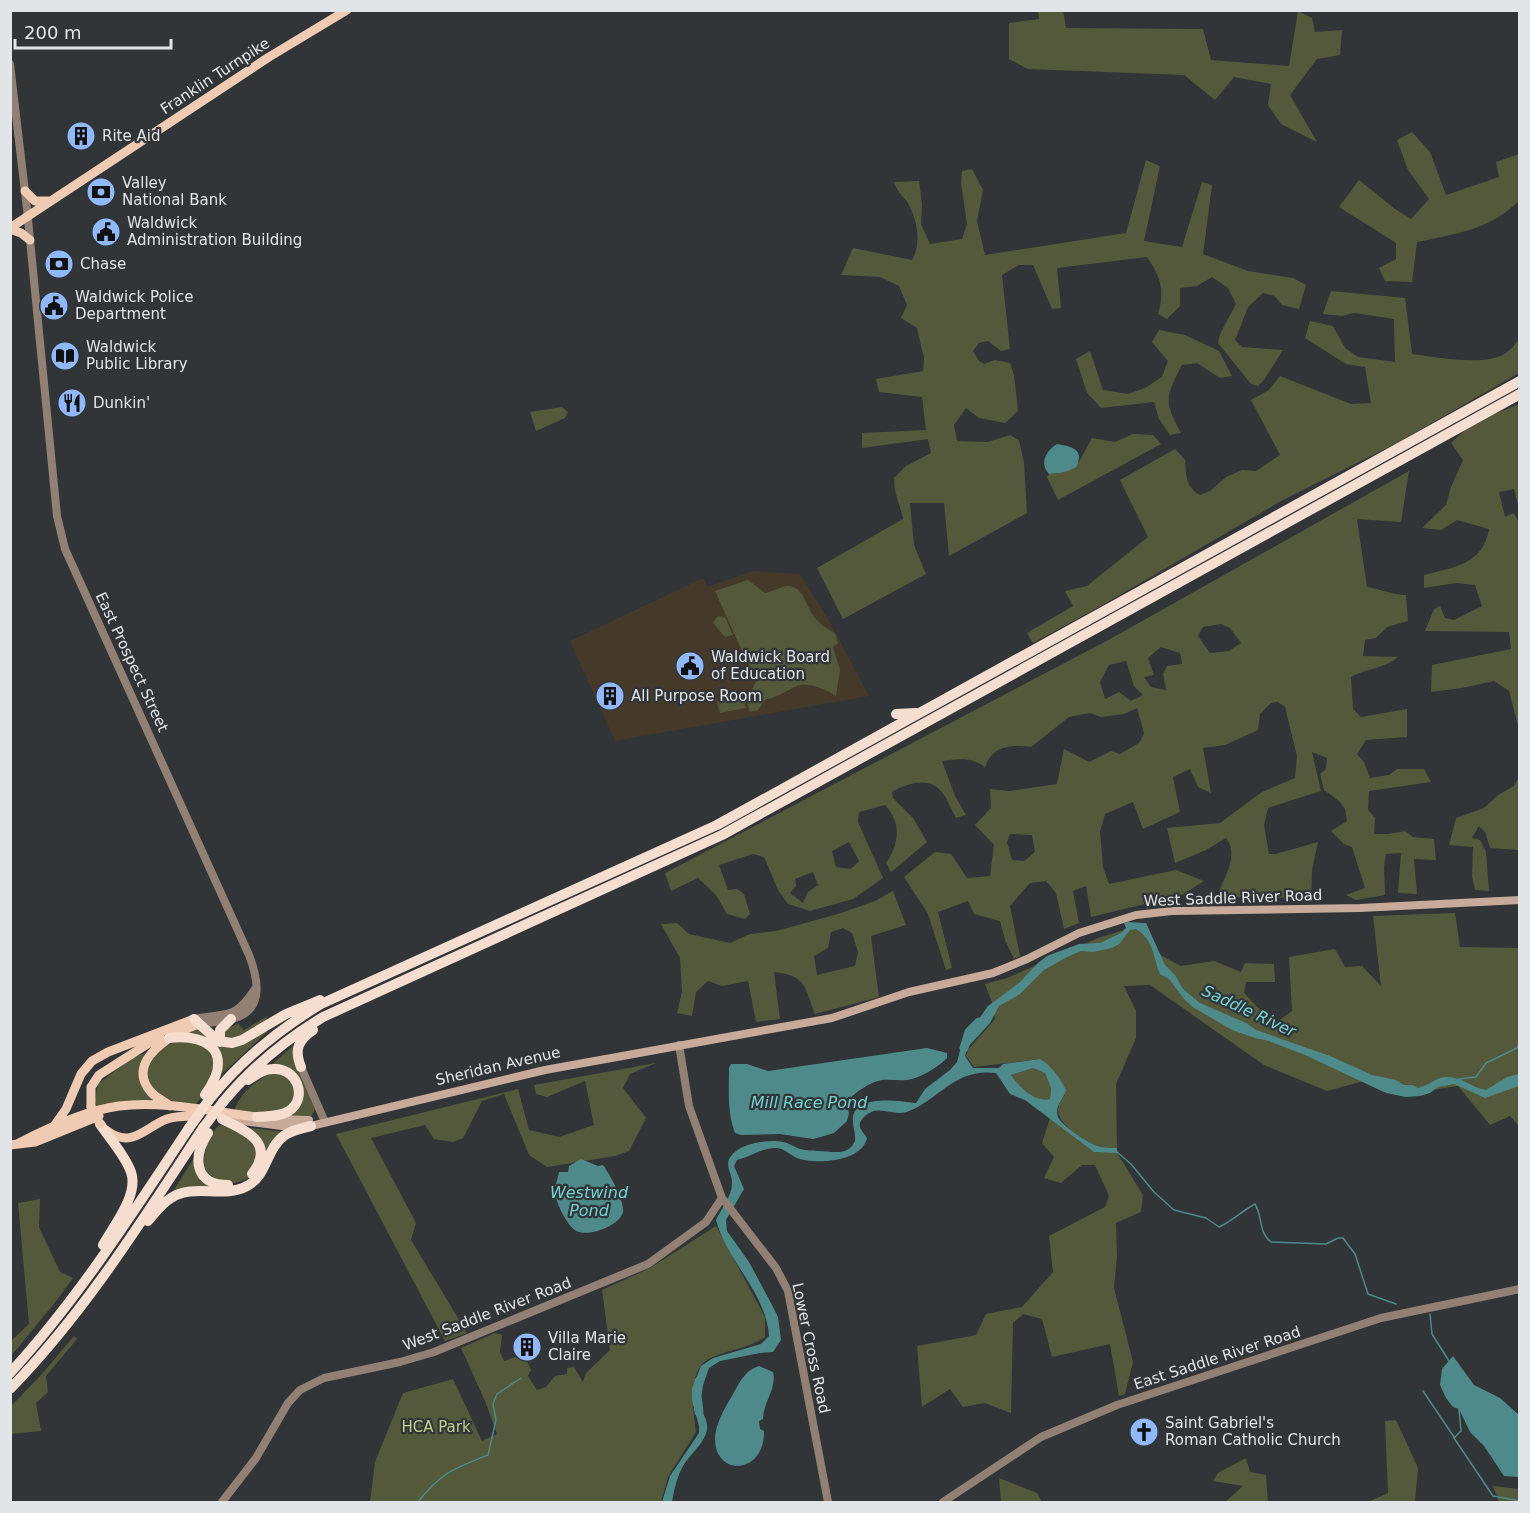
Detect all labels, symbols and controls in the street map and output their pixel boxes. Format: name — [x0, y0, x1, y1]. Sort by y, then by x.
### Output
scale bar — [15, 12, 171, 50]
text: 200 m — [24, 22, 82, 43]
street label: Franklin Turnpike — [157, 34, 273, 118]
building icon: Rite Aid — [65, 120, 97, 152]
place label: Rite Aid — [102, 127, 160, 145]
place label: Valley National Bank — [122, 174, 227, 209]
bank icon: Valley National Bank — [85, 176, 117, 208]
place label: Waldwick Administration Building — [127, 214, 302, 249]
public building icon: Waldwick Administration Building — [90, 216, 122, 248]
bank icon: Chase — [43, 248, 75, 280]
place label: Chase — [80, 255, 126, 273]
place label: Waldwick Police Department — [75, 288, 193, 323]
public building icon: Waldwick Police Department — [38, 290, 70, 322]
place label: Waldwick Public Library — [86, 338, 188, 373]
library icon: Waldwick Public Library — [49, 340, 81, 372]
restaurant icon: Dunkin' — [56, 387, 88, 419]
place label: Dunkin' — [93, 394, 150, 412]
street label: East Prospect Street — [92, 589, 172, 735]
place label: Waldwick Board of Education — [711, 648, 830, 683]
public building icon: Waldwick Board of Education — [674, 650, 706, 682]
building icon: All Purpose Room — [594, 680, 626, 712]
place label: All Purpose Room — [631, 687, 762, 705]
street label: West Saddle River Road — [1143, 886, 1323, 910]
water label: Saddle River — [1199, 981, 1300, 1042]
street label: Sheridan Avenue — [434, 1043, 562, 1089]
water label: Mill Race Pond — [751, 1093, 868, 1112]
water label: Westwind Pond — [550, 1183, 629, 1220]
street label: West Saddle River Road — [400, 1274, 574, 1354]
street label: Lower Cross Road — [788, 1281, 834, 1415]
street label: East Saddle River Road — [1131, 1323, 1303, 1393]
place label: Villa Marie Claire — [548, 1329, 626, 1364]
building icon: Villa Marie Claire — [511, 1331, 543, 1363]
place label: Saint Gabriel's Roman Catholic Church — [1165, 1414, 1341, 1449]
church icon: Saint Gabriel's Roman Catholic Church — [1128, 1416, 1160, 1448]
park label: HCA Park — [401, 1418, 471, 1436]

